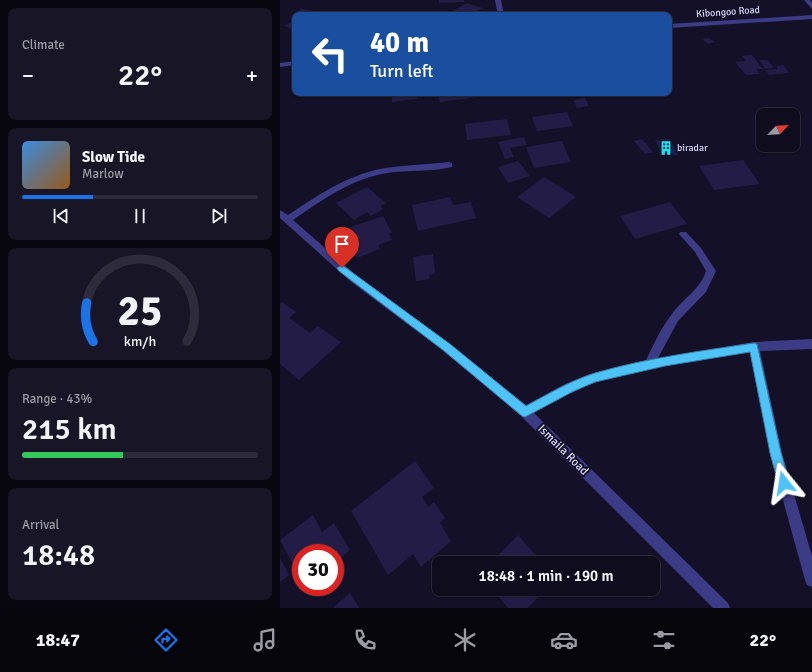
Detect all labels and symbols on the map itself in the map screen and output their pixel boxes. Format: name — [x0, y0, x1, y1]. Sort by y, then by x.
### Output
street label: Kibongoo Road — [696, 4, 760, 20]
north arrow — [756, 108, 800, 152]
building icon: biradar — [658, 140, 674, 156]
place label: biradar — [677, 142, 708, 154]
pin — [325, 227, 359, 268]
street label: Ismaila Road — [534, 421, 592, 479]
position arrow — [763, 462, 805, 504]
speed limit sign: 30 — [292, 544, 344, 596]

